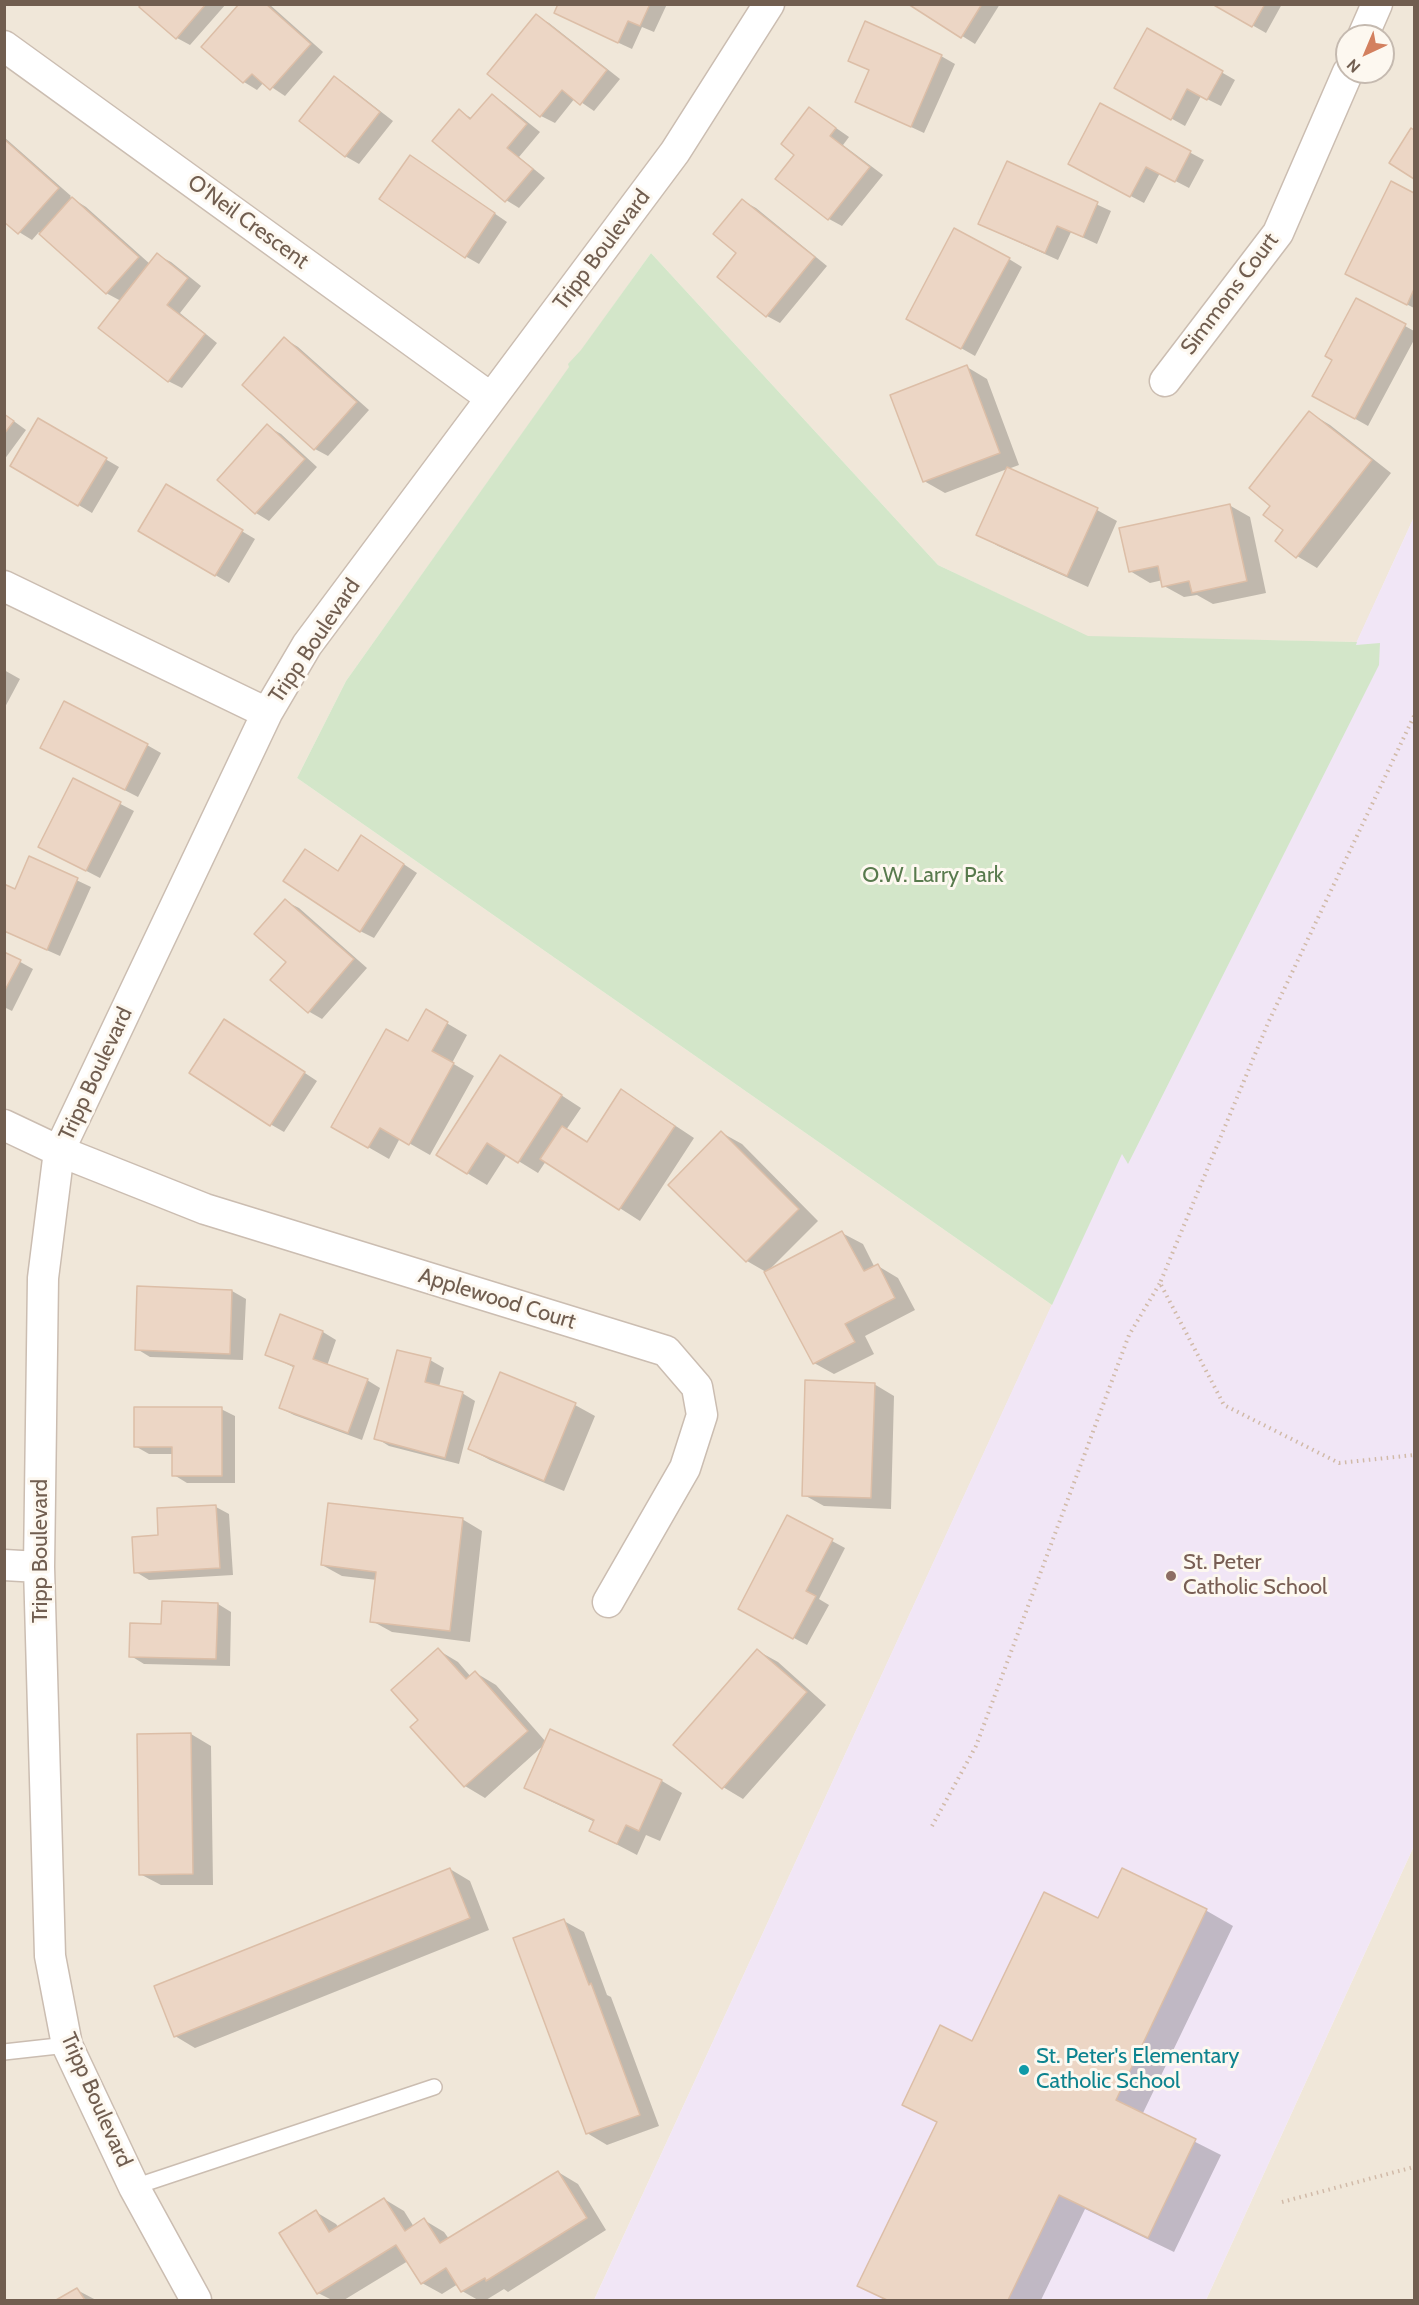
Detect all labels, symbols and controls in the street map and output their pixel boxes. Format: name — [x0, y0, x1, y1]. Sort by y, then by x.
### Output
north arrow — [1335, 24, 1395, 84]
text: N — [1343, 55, 1364, 77]
street label: O'Neil Crescent — [182, 169, 314, 275]
street label: Tripp Boulevard — [548, 185, 656, 315]
street label: Simmons Court — [1176, 228, 1284, 360]
street label: Tripp Boulevard — [264, 574, 366, 708]
park label: O.W. Larry Park — [862, 863, 1004, 889]
street label: Tripp Boulevard — [54, 1003, 138, 1145]
street label: Applewood Court — [415, 1263, 579, 1335]
street label: Tripp Boulevard — [28, 1479, 54, 1623]
place label: St. Peter Catholic School — [1183, 1550, 1327, 1602]
marker: St. Peter Catholic School — [1164, 1569, 1178, 1583]
street label: Tripp Boulevard — [55, 2029, 137, 2171]
place label: St. Peter's Elementary Catholic School — [1036, 2044, 1239, 2096]
marker: St. Peter's Elementary Catholic School — [1017, 2063, 1031, 2077]

